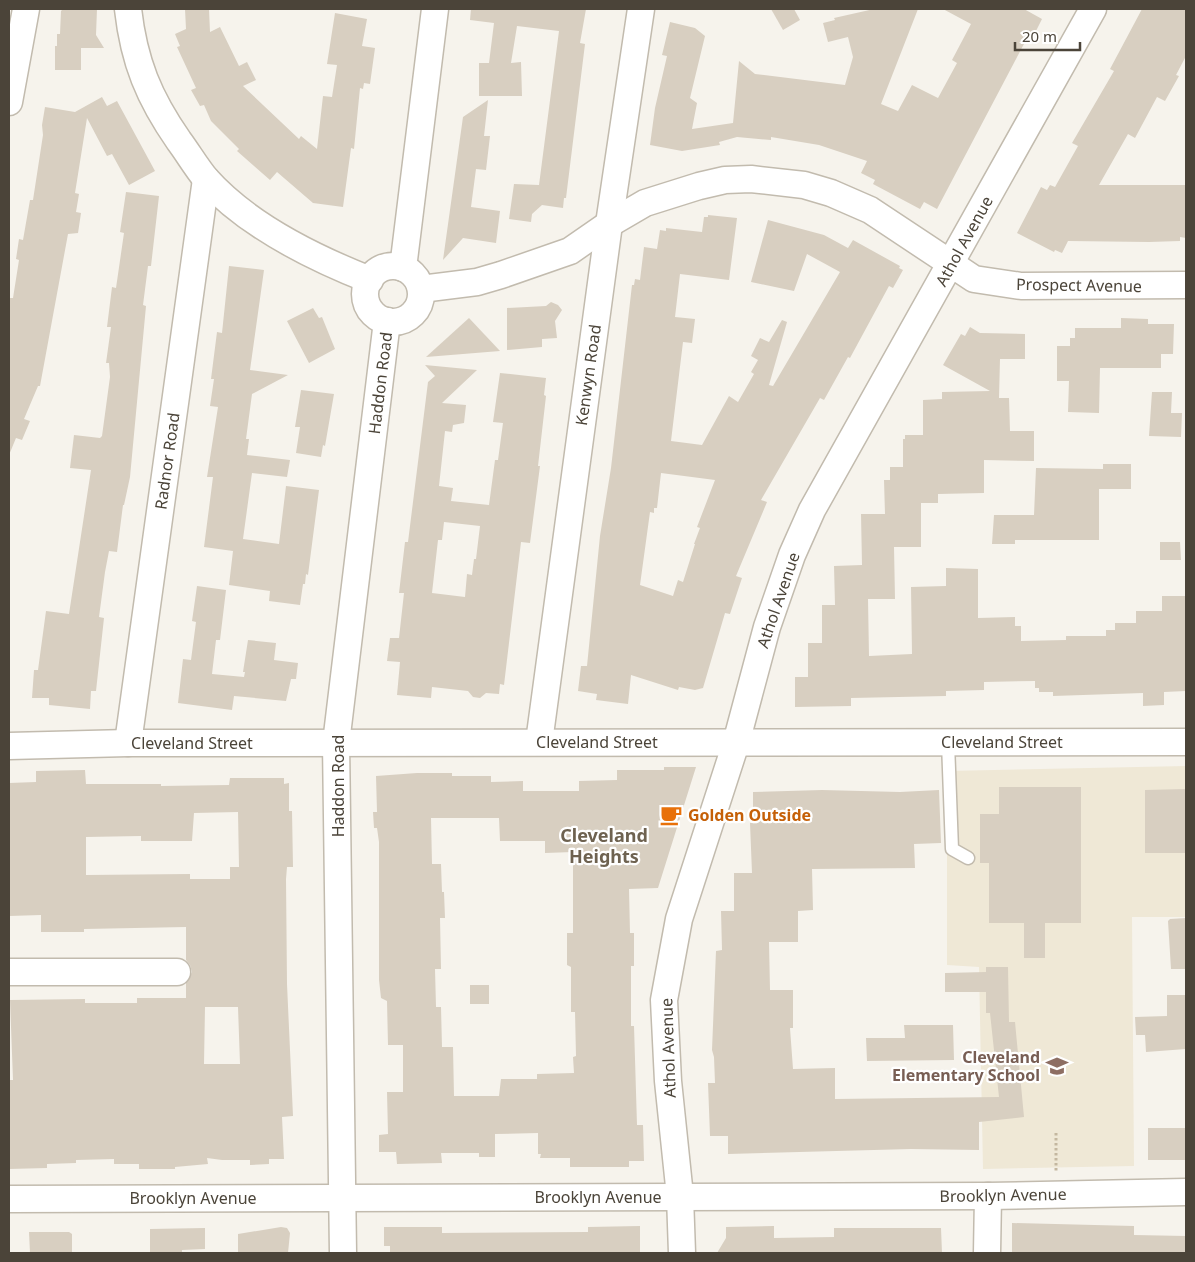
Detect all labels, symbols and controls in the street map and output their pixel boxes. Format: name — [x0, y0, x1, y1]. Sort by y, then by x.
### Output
scale bar — [1015, 20, 1080, 52]
text: 20 m — [1022, 26, 1057, 46]
street label: Athol Avenue — [930, 192, 998, 290]
street label: Prospect Avenue — [1016, 273, 1142, 297]
street label: Kenwyn Road — [570, 323, 606, 427]
street label: Haddon Road — [363, 331, 397, 435]
street label: Radnor Road — [149, 411, 185, 511]
street label: Athol Avenue — [751, 549, 805, 651]
street label: Cleveland Street — [536, 731, 658, 753]
street label: Cleveland Street — [941, 731, 1063, 753]
street label: Cleveland Street — [131, 732, 253, 754]
street label: Haddon Road — [327, 735, 349, 837]
cafe icon: Golden Outside — [658, 802, 684, 828]
place label: Golden Outside — [688, 804, 811, 826]
district label: Cleveland Heights — [560, 823, 648, 868]
street label: Athol Avenue — [655, 998, 681, 1098]
place label: Cleveland Elementary School — [892, 1046, 1040, 1086]
school or university icon: Cleveland Elementary School — [1044, 1053, 1070, 1079]
street label: Brooklyn Avenue — [939, 1183, 1067, 1207]
street label: Brooklyn Avenue — [534, 1186, 662, 1208]
street label: Brooklyn Avenue — [129, 1187, 257, 1209]

